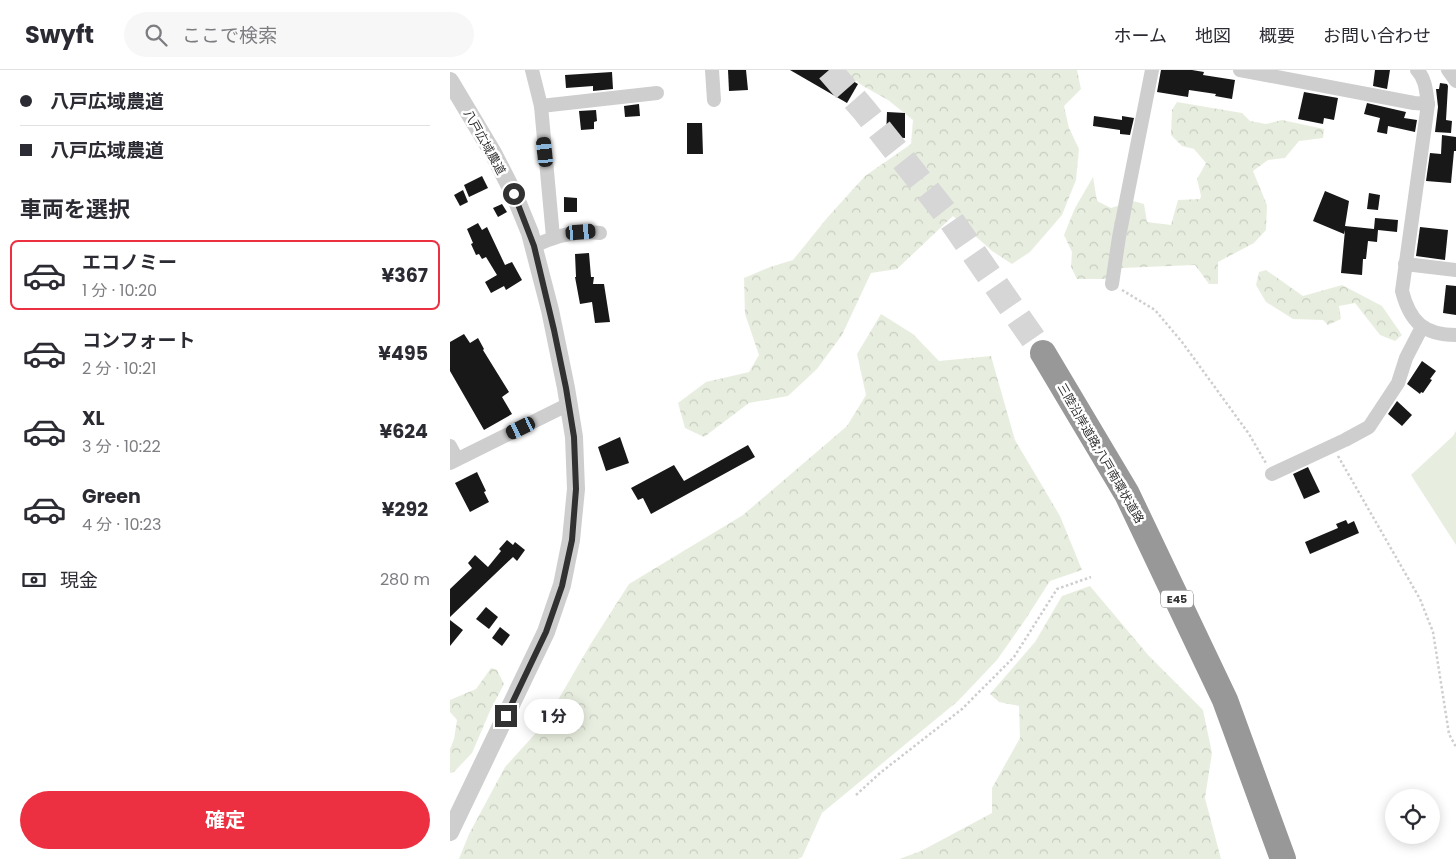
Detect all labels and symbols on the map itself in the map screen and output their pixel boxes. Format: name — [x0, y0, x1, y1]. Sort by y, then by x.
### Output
street label: 八戸広域農道 — [460, 106, 510, 178]
car — [535, 136, 554, 168]
route start — [503, 183, 525, 205]
car — [565, 223, 596, 241]
street label: 三陸沿岸道路;八戸南環状道路 — [1054, 380, 1148, 526]
car — [504, 415, 537, 441]
road number: E45 — [1161, 590, 1193, 608]
callout: 1 分 — [524, 698, 584, 734]
route end — [495, 705, 517, 727]

